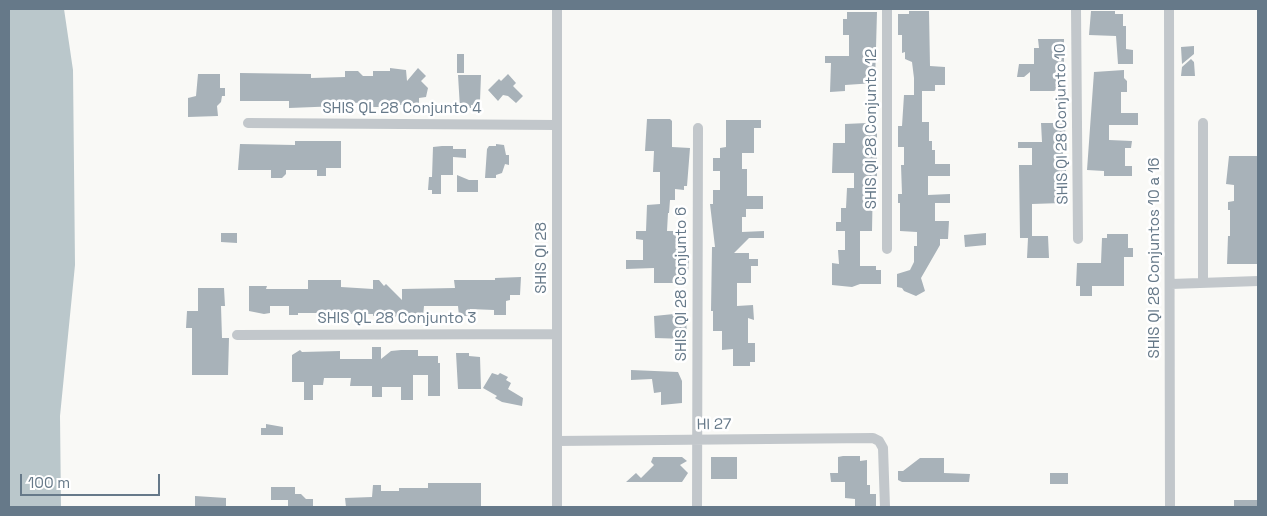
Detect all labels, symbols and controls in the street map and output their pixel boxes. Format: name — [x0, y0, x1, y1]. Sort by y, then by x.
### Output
street label: SHIS QI 28 Conjunto 10 — [1052, 43, 1072, 205]
street label: SHIS QI 28 Conjunto 12 — [863, 49, 881, 209]
street label: SHIS QL 28 Conjunto 4 — [322, 100, 482, 118]
street label: SHIS QI 28 Conjuntos 10 a 16 — [1146, 158, 1164, 358]
street label: SHIS QI 28 Conjunto 6 — [673, 207, 691, 361]
street label: SHIS QI 28 — [533, 222, 551, 294]
street label: SHIS QL 28 Conjunto 3 — [318, 310, 476, 328]
street label: HI 27 — [696, 416, 732, 434]
scale bar — [22, 464, 162, 496]
text: 100 m — [28, 473, 70, 492]

